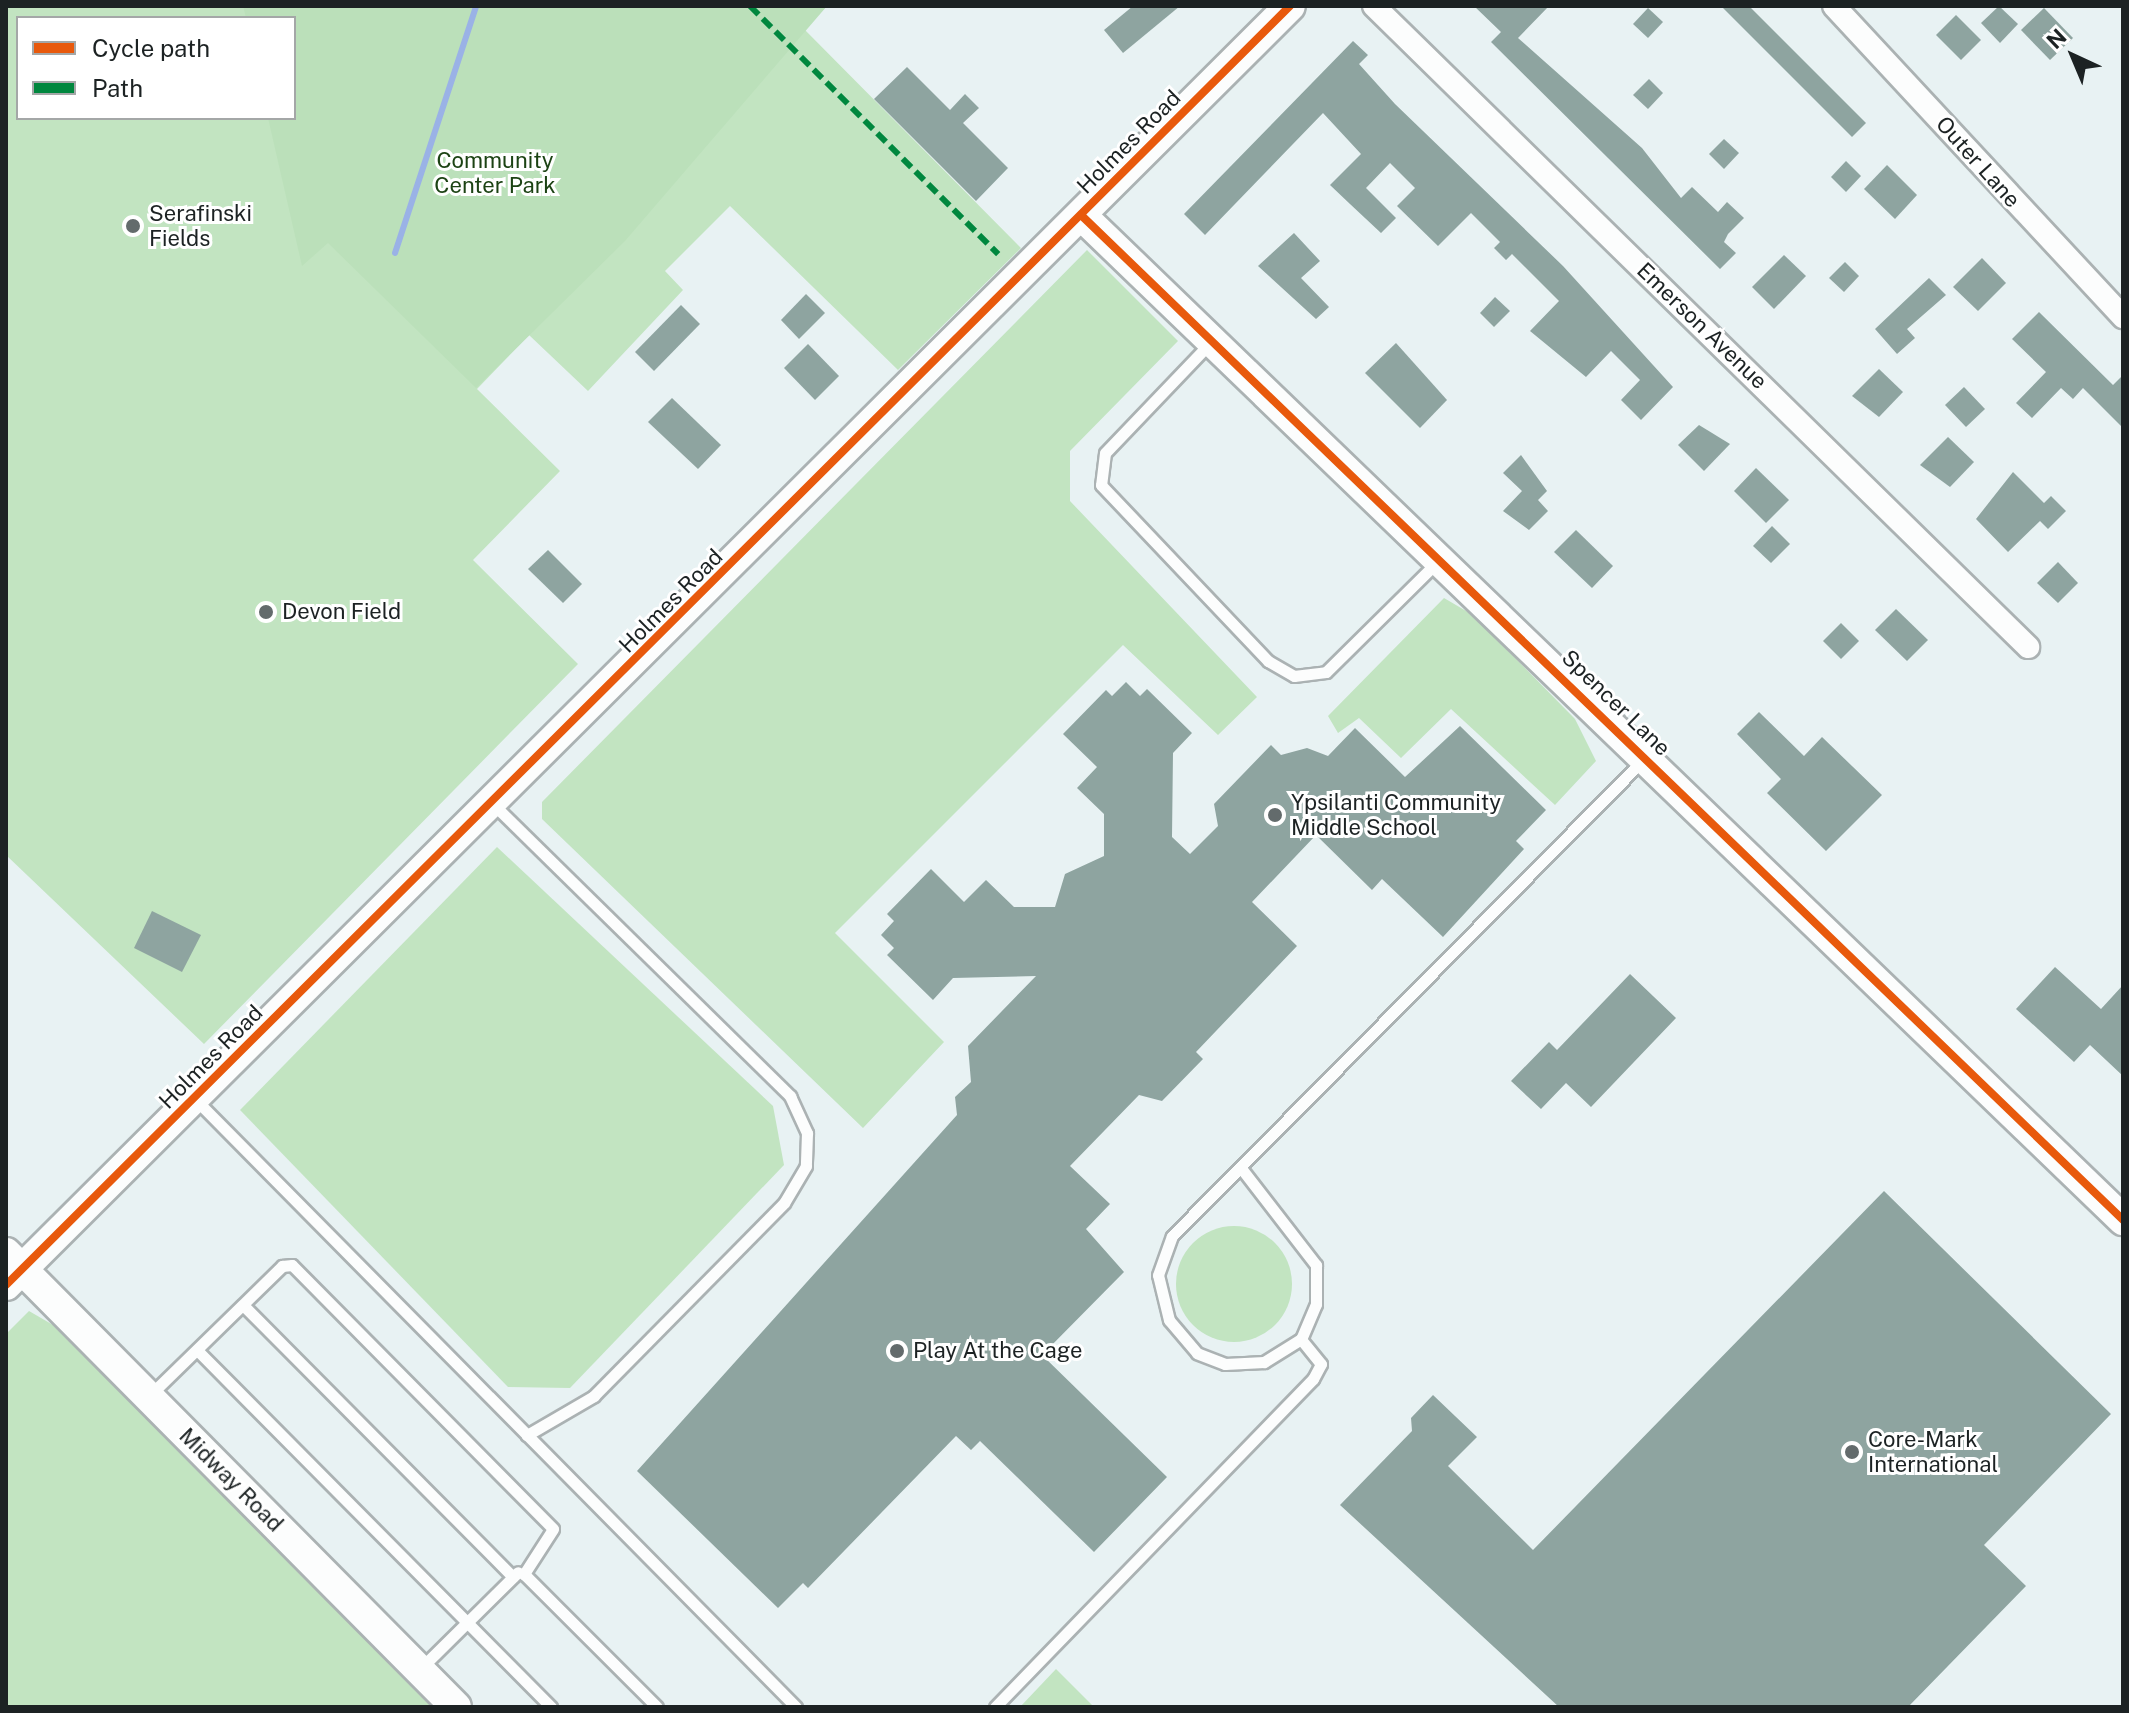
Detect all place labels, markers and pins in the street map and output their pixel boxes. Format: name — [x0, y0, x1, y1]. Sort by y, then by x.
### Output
place label: Serafinski Fields — [149, 200, 252, 252]
marker: Serafinski Fields — [124, 217, 142, 235]
place label: Devon Field — [282, 599, 401, 625]
marker: Devon Field — [257, 603, 275, 621]
place label: Ypsilanti Community Middle School — [1291, 789, 1501, 840]
marker: Ypsilanti Community Middle School — [1266, 806, 1284, 824]
place label: Play At the Cage — [913, 1338, 1083, 1364]
marker: Play At the Cage — [888, 1342, 906, 1360]
place label: Core-Mark International — [1868, 1426, 1998, 1478]
marker: Core-Mark International — [1843, 1443, 1861, 1461]

